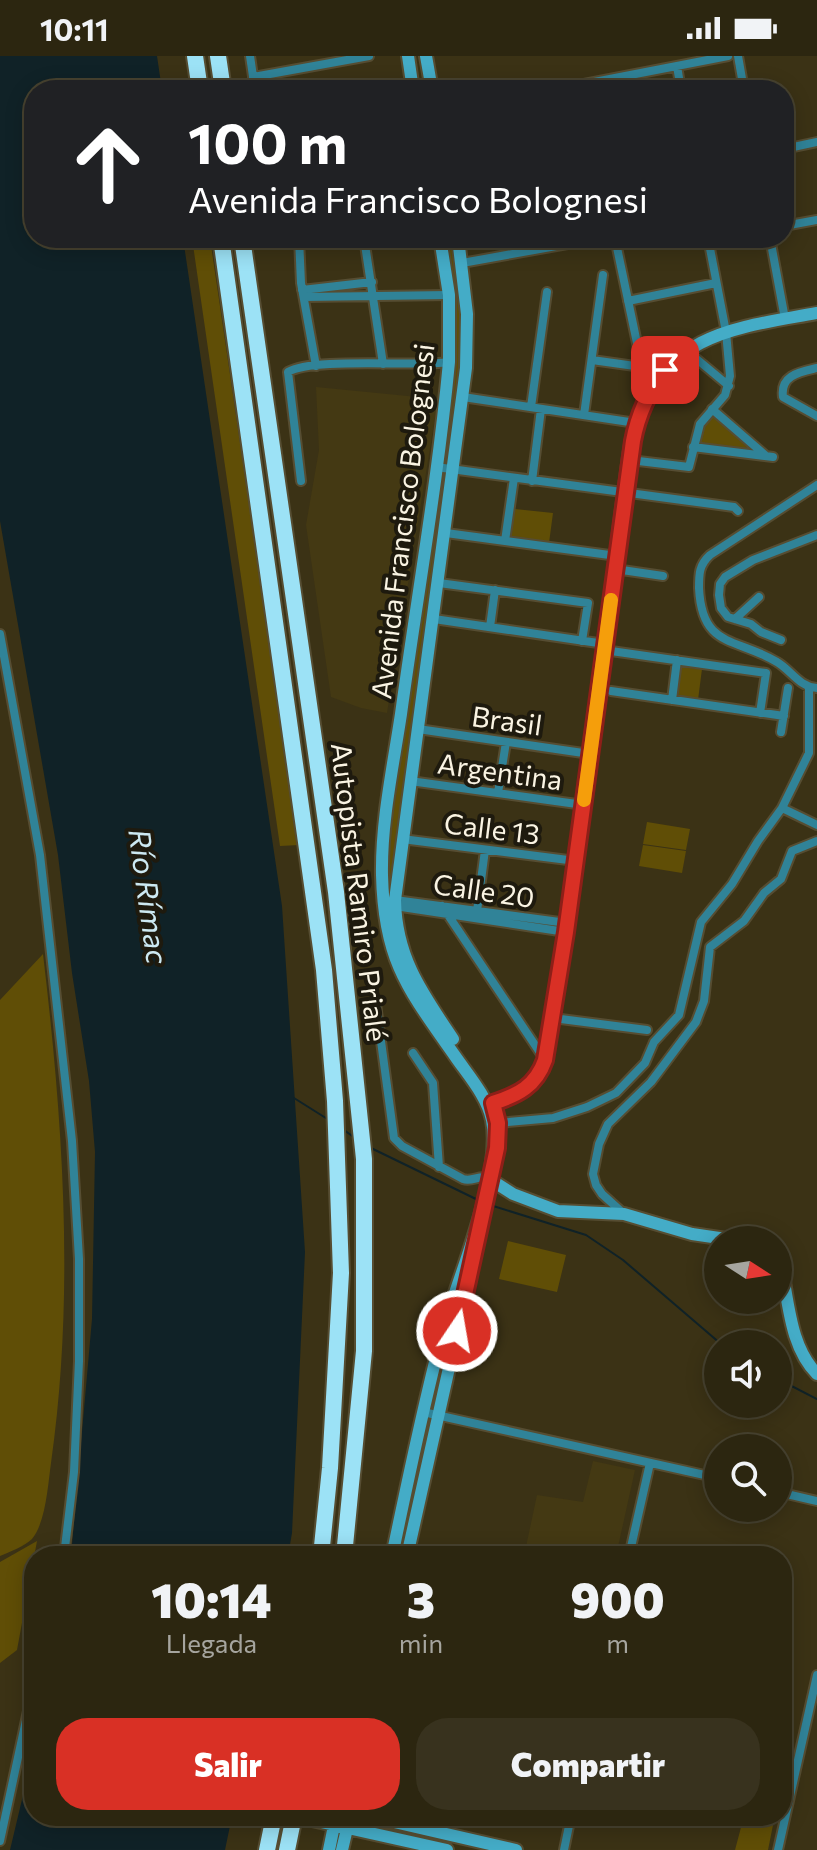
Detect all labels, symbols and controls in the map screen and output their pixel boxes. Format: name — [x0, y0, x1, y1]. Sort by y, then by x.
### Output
text: 10:11 — [40, 10, 109, 47]
text: 100 m — [188, 107, 347, 176]
icon: ahead — [56, 112, 160, 216]
text: Avenida Francisco Bolognesi — [188, 176, 648, 220]
pin — [631, 336, 699, 404]
street label: Avenida Francisco Bolognesi — [363, 341, 441, 701]
icon: arrive — [643, 348, 687, 392]
street label: Brasil — [470, 698, 544, 742]
street label: Autopista Ramiro Prialé — [325, 741, 395, 1043]
street label: Argentina — [435, 745, 565, 797]
street label: Calle 13 — [442, 805, 542, 851]
water label: Río Rímac — [122, 826, 178, 966]
street label: Calle 20 — [431, 866, 537, 914]
north arrow — [704, 1226, 792, 1314]
map controls — [704, 1226, 792, 1522]
position arrow — [415, 1289, 499, 1373]
button: sound — [704, 1330, 792, 1418]
button: search — [704, 1434, 792, 1522]
text: 10:14 — [151, 1569, 272, 1628]
text: 3 — [407, 1569, 435, 1628]
text: 900 — [570, 1569, 665, 1628]
text: Llegada — [166, 1627, 257, 1658]
text: min — [399, 1627, 443, 1658]
text: m — [606, 1627, 629, 1658]
button: Salir — [56, 1718, 400, 1810]
button: Compartir — [416, 1718, 760, 1810]

